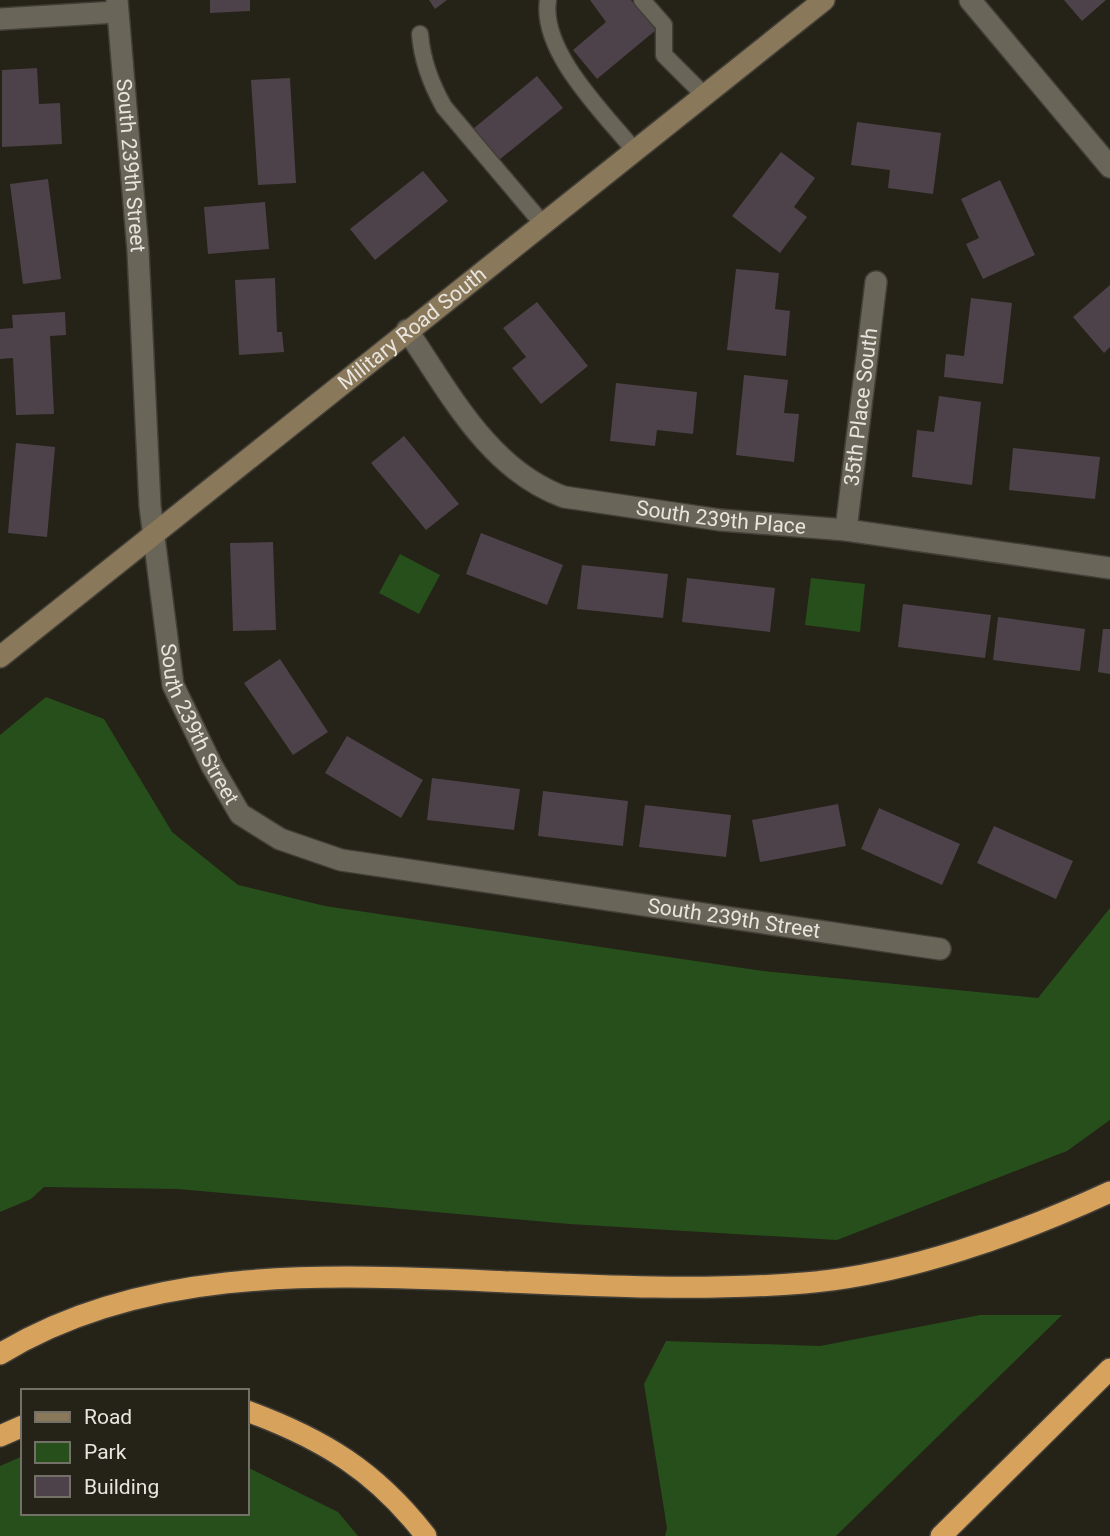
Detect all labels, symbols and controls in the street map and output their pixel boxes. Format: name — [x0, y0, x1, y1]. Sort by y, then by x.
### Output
street label: South 239th Street — [112, 78, 150, 253]
street label: Military Road South — [333, 262, 491, 395]
street label: 35th Place South — [839, 327, 882, 487]
street label: South 239th Place — [635, 496, 807, 539]
street label: South 239th Street — [156, 642, 244, 809]
street label: South 239th Street — [646, 894, 822, 943]
legend — [21, 1389, 248, 1515]
text: Road — [84, 1405, 132, 1429]
text: Park — [84, 1440, 127, 1464]
text: Building — [84, 1475, 159, 1499]

